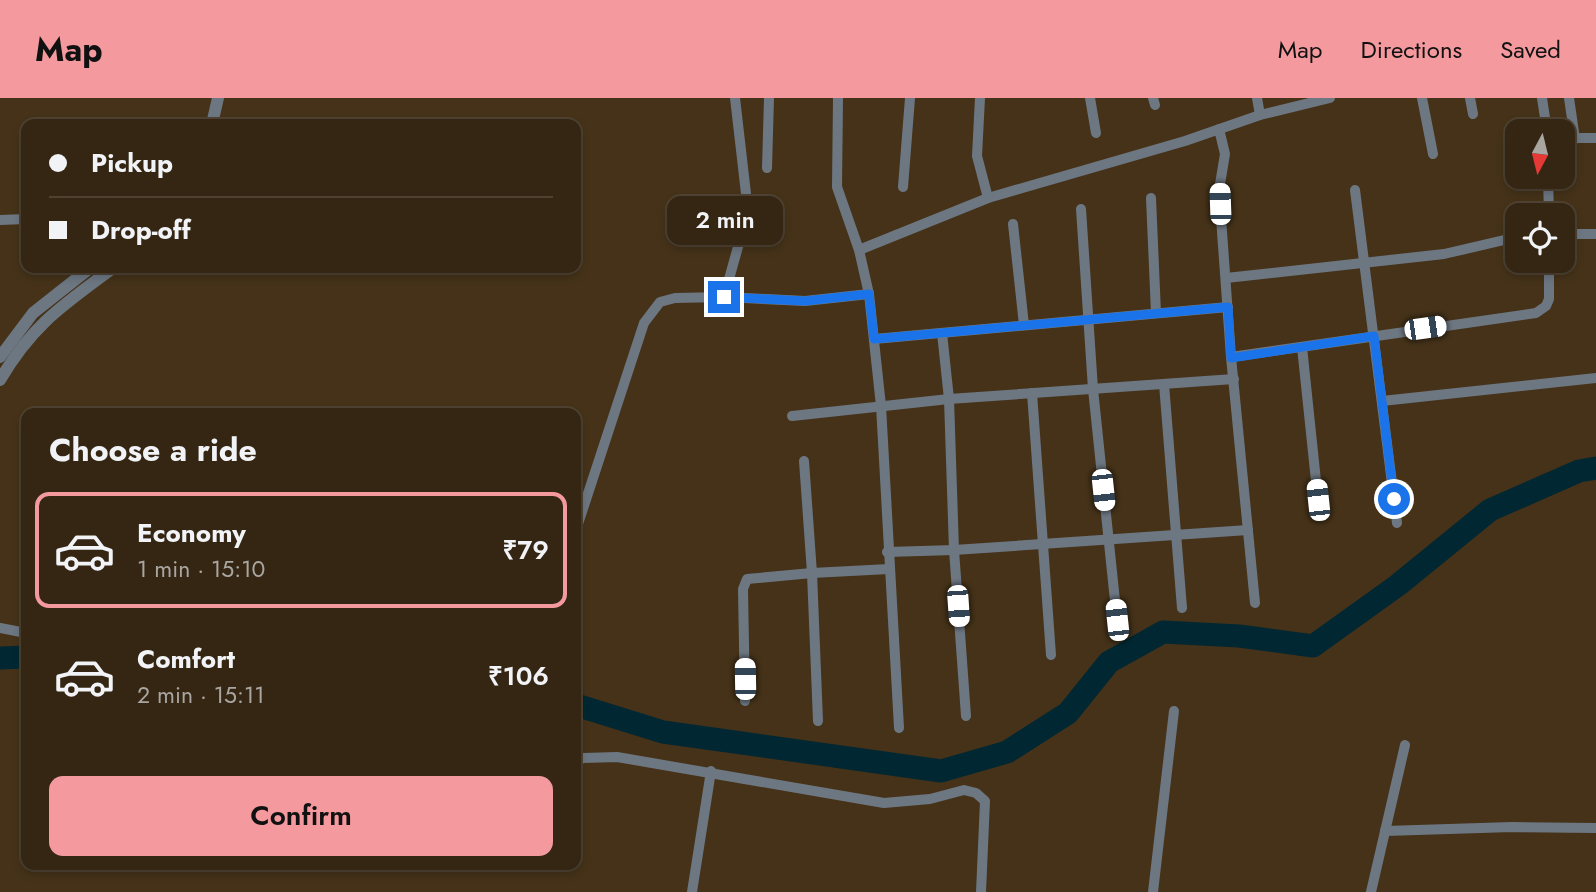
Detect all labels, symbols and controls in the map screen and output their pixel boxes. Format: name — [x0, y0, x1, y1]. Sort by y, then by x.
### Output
text: Map — [35, 26, 103, 73]
text: Map — [1278, 32, 1323, 67]
text: Directions — [1361, 32, 1462, 67]
text: Saved — [1500, 32, 1561, 67]
north arrow — [1505, 119, 1575, 189]
map controls — [1505, 119, 1575, 273]
text: Pickup — [91, 144, 173, 182]
car — [1209, 183, 1232, 225]
callout: 2 min — [666, 195, 782, 244]
text: 2 min — [695, 203, 755, 237]
button: locate — [1505, 203, 1575, 273]
text: Drop-off — [91, 211, 191, 249]
route end — [708, 281, 740, 313]
car — [1403, 315, 1448, 341]
text: Choose a ride — [49, 427, 257, 473]
car — [1091, 468, 1116, 512]
car — [1306, 478, 1331, 522]
route start — [1378, 483, 1410, 515]
text: Economy — [137, 514, 246, 552]
icon: car — [53, 519, 116, 582]
text: ₹79 — [502, 531, 549, 569]
text: 1 min · 15:10 — [137, 552, 265, 586]
car — [947, 584, 970, 628]
car — [1105, 598, 1130, 642]
text: Comfort — [137, 640, 235, 678]
icon: car — [53, 645, 116, 708]
text: ₹106 — [488, 657, 549, 695]
car — [735, 658, 756, 700]
text: 2 min · 15:11 — [137, 678, 265, 712]
button: Confirm — [49, 776, 553, 856]

